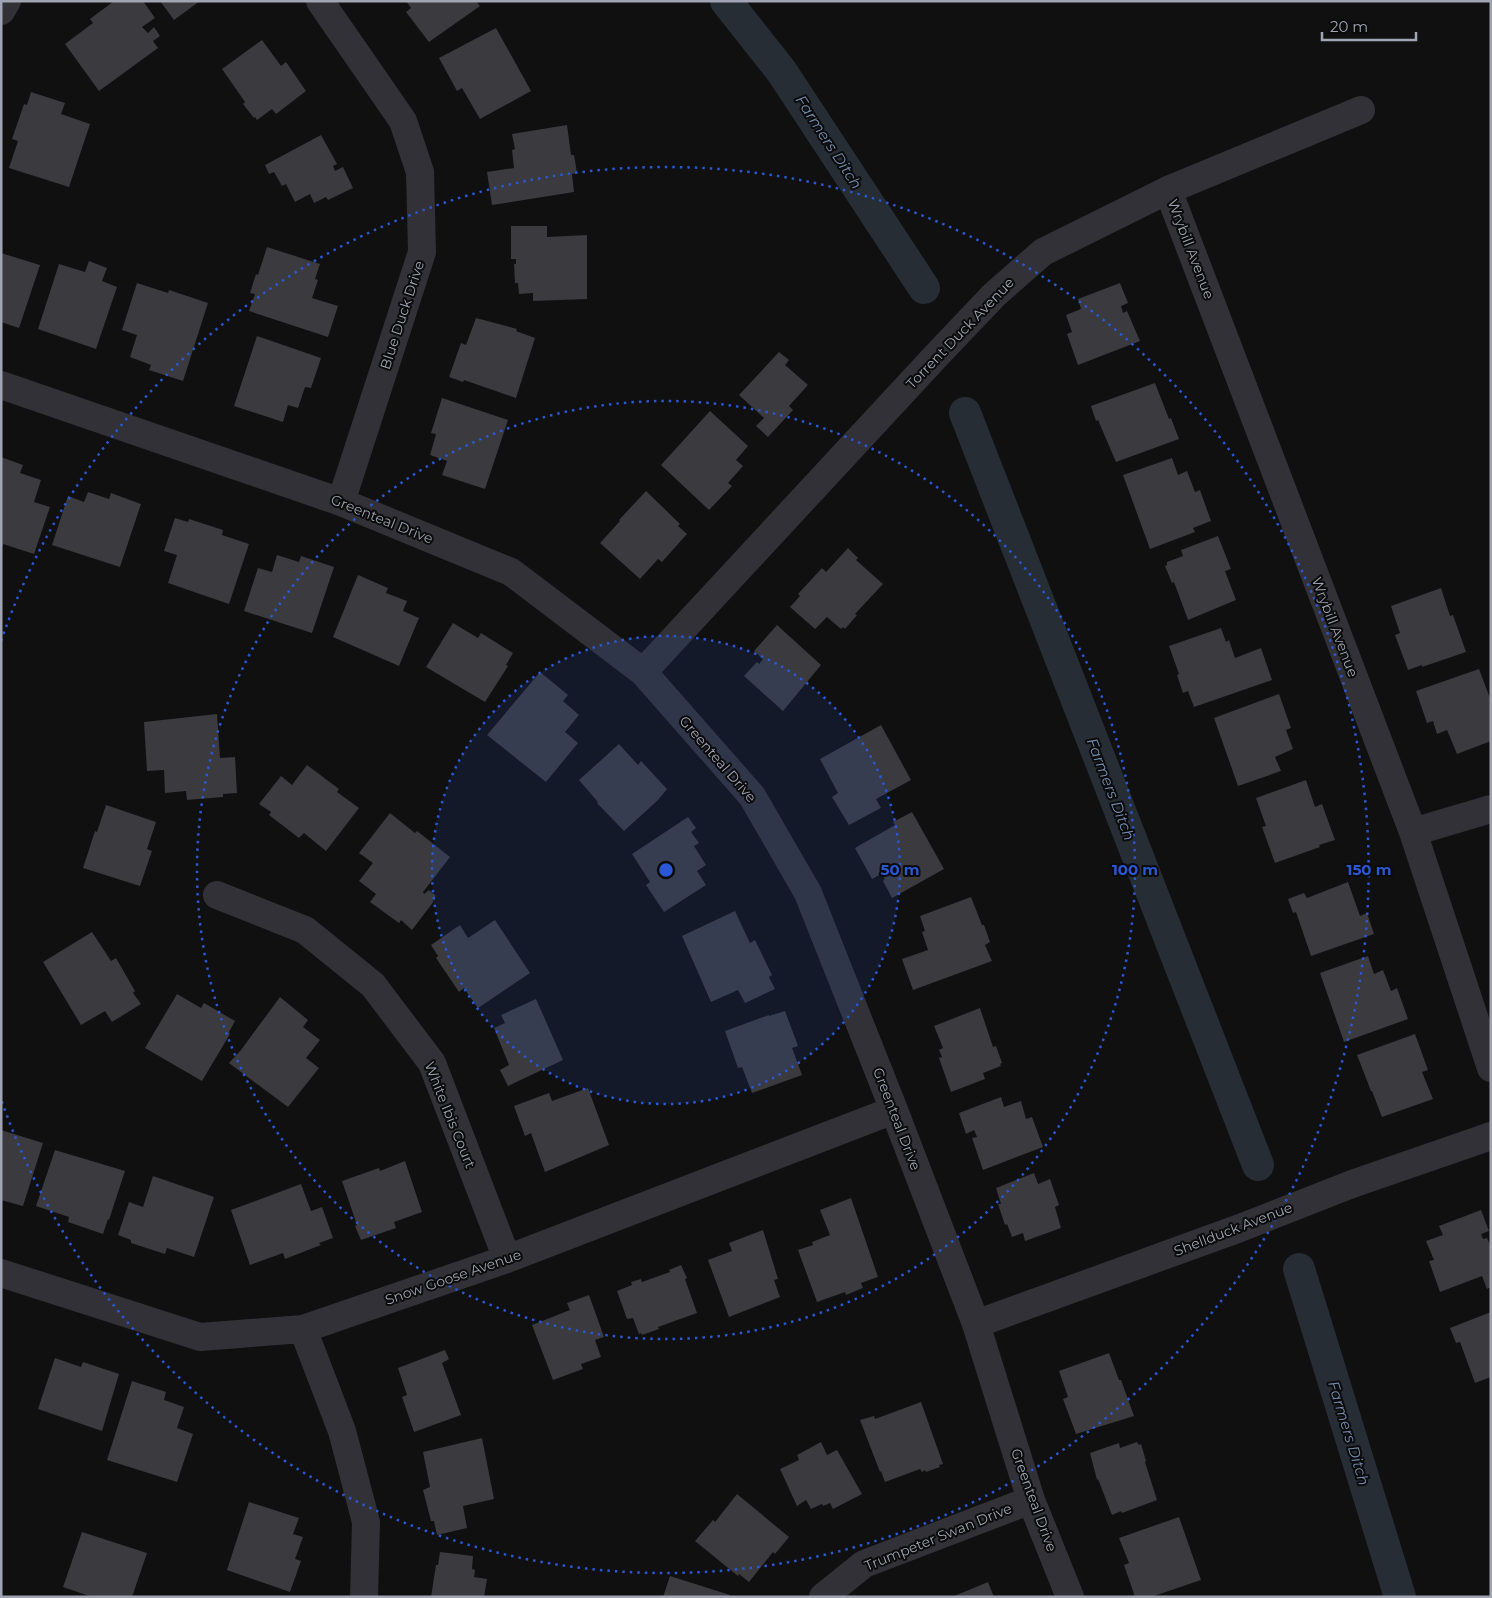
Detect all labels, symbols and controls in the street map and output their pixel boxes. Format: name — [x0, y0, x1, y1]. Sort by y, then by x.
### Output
scale bar — [1322, 10, 1416, 42]
text: 20 m — [1330, 17, 1368, 36]
water label: Farmers Ditch — [792, 91, 866, 193]
street label: Wrybill Avenue — [1164, 197, 1218, 301]
street label: Blue Duck Drive — [376, 258, 428, 372]
street label: Torrent Duck Avenue — [902, 274, 1018, 392]
street label: Greenteal Drive — [328, 490, 436, 548]
street label: Wrybill Avenue — [1308, 575, 1362, 679]
street label: Greenteal Drive — [676, 712, 760, 806]
water label: Farmers Ditch — [1083, 735, 1139, 843]
text: 50 m — [880, 860, 920, 879]
text: 100 m — [1112, 860, 1158, 879]
text: 150 m — [1347, 860, 1391, 879]
centre of rings — [657, 861, 675, 879]
street label: White Ibis Court — [420, 1059, 480, 1171]
street label: Greenteal Drive — [869, 1065, 925, 1173]
street label: Shellduck Avenue — [1171, 1198, 1295, 1260]
street label: Snow Goose Avenue — [383, 1245, 523, 1309]
water label: Farmers Ditch — [1324, 1378, 1374, 1488]
street label: Greenteal Drive — [1007, 1446, 1061, 1554]
street label: Trumpeter Swan Drive — [862, 1499, 1014, 1575]

